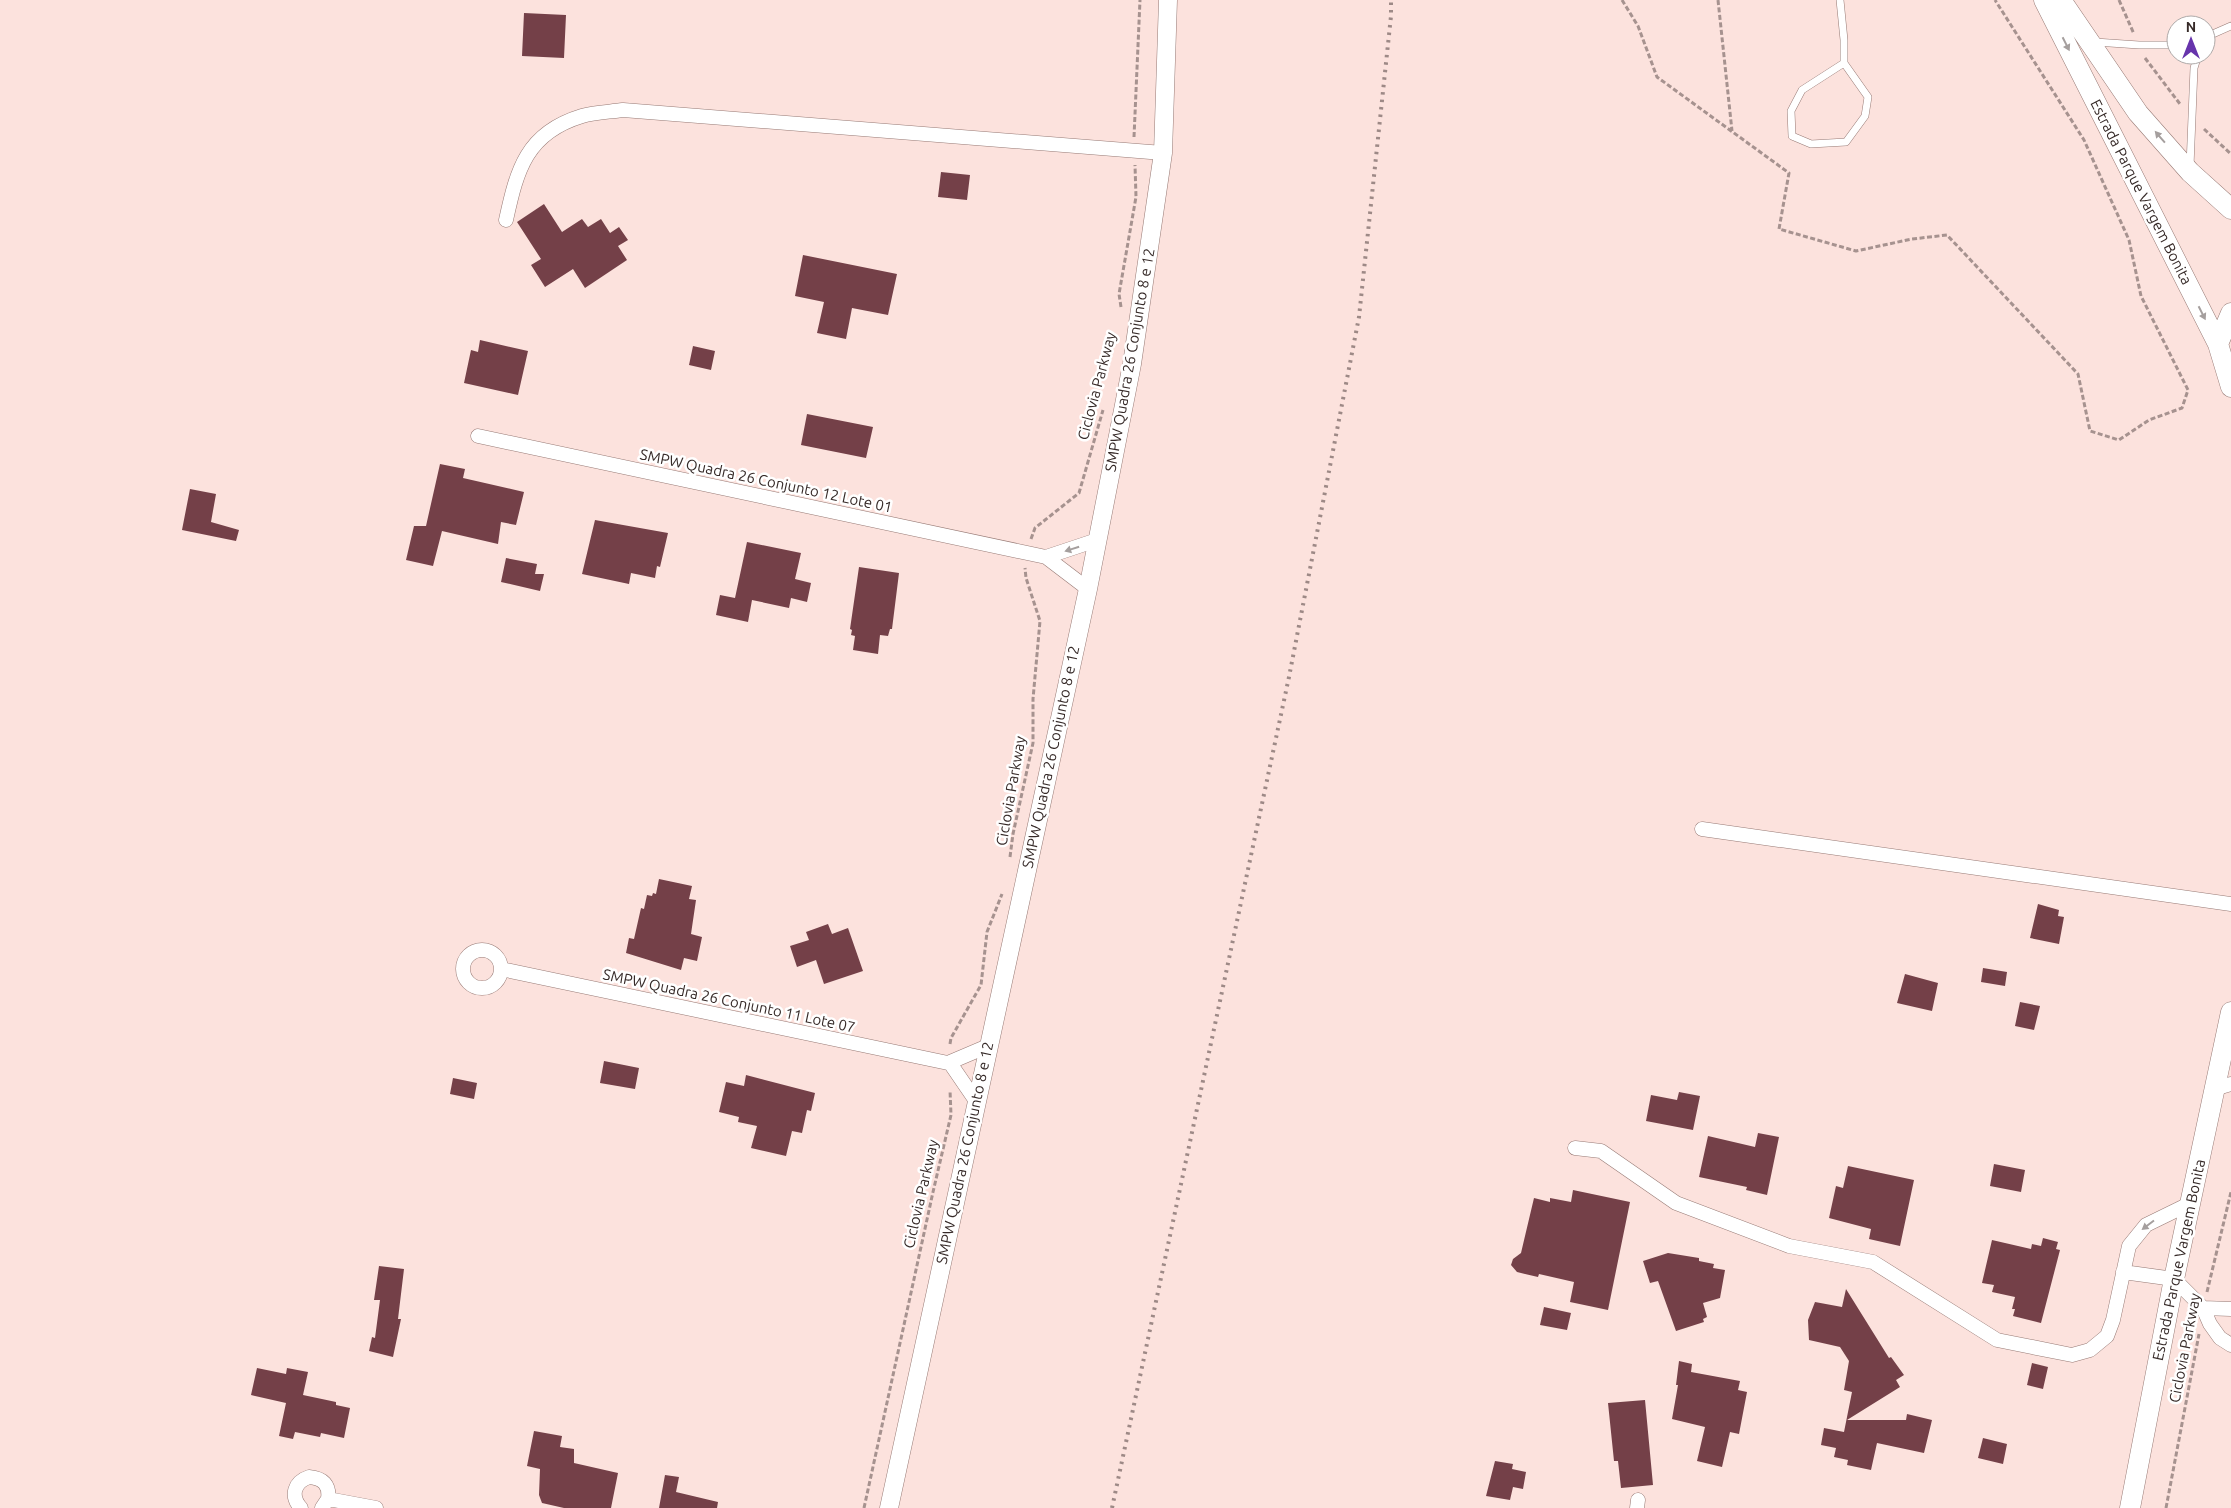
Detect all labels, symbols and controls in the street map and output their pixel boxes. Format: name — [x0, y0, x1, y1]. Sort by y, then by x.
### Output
north arrow — [2166, 15, 2216, 65]
text: N — [2186, 19, 2196, 35]
one-way arrow — [2061, 36, 2070, 51]
street label: Estrada Parque Vargem Bonita — [2087, 96, 2196, 287]
one-way arrow — [2154, 131, 2165, 144]
street label: SMPW Quadra 26 Conjunto 8 e 12 — [1101, 247, 1158, 473]
one-way arrow — [2198, 306, 2206, 321]
street label: Ciclovia Parkway — [1074, 330, 1119, 442]
street label: SMPW Quadra 26 Conjunto 12 Lote 01 — [638, 445, 894, 516]
one-way arrow — [1064, 545, 1079, 553]
street label: SMPW Quadra 26 Conjunto 8 e 12 — [1019, 644, 1082, 870]
street label: Ciclovia Parkway — [992, 735, 1029, 847]
street label: SMPW Quadra 26 Conjunto 11 Lote 07 — [601, 965, 857, 1036]
street label: SMPW Quadra 26 Conjunto 8 e 12 — [933, 1040, 996, 1266]
street label: Ciclovia Parkway — [900, 1138, 941, 1250]
street label: Estrada Parque Vargem Bonita — [2149, 1158, 2208, 1362]
one-way arrow — [2142, 1220, 2155, 1230]
street label: Ciclovia Parkway — [2166, 1292, 2203, 1404]

